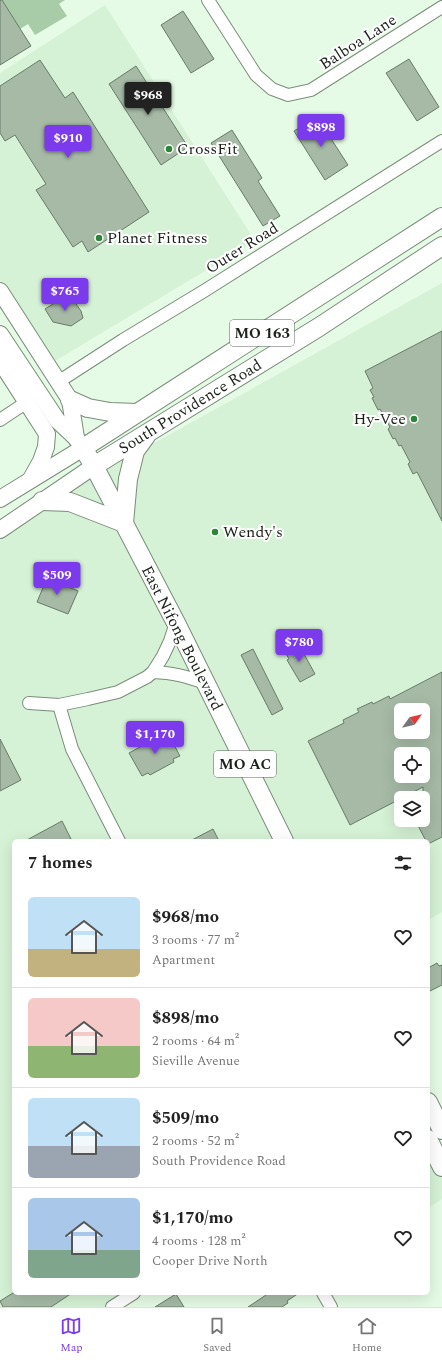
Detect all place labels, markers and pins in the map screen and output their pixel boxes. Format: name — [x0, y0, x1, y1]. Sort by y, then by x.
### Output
pin: $968 — [124, 82, 172, 116]
pin: $898 — [297, 114, 345, 148]
pin: $910 — [44, 125, 92, 159]
place label: CrossFit — [177, 137, 238, 161]
marker: CrossFit — [164, 144, 174, 154]
place label: Planet Fitness — [107, 226, 208, 250]
marker: Planet Fitness — [94, 233, 104, 243]
pin: $765 — [41, 278, 89, 312]
place label: Hy-Vee — [353, 407, 406, 431]
marker: Hy-Vee — [409, 414, 419, 424]
place label: Wendy's — [223, 520, 283, 544]
marker: Wendy's — [210, 527, 220, 537]
pin: $509 — [33, 562, 81, 596]
pin: $780 — [275, 629, 323, 663]
pin: $1,170 — [122, 721, 188, 755]

